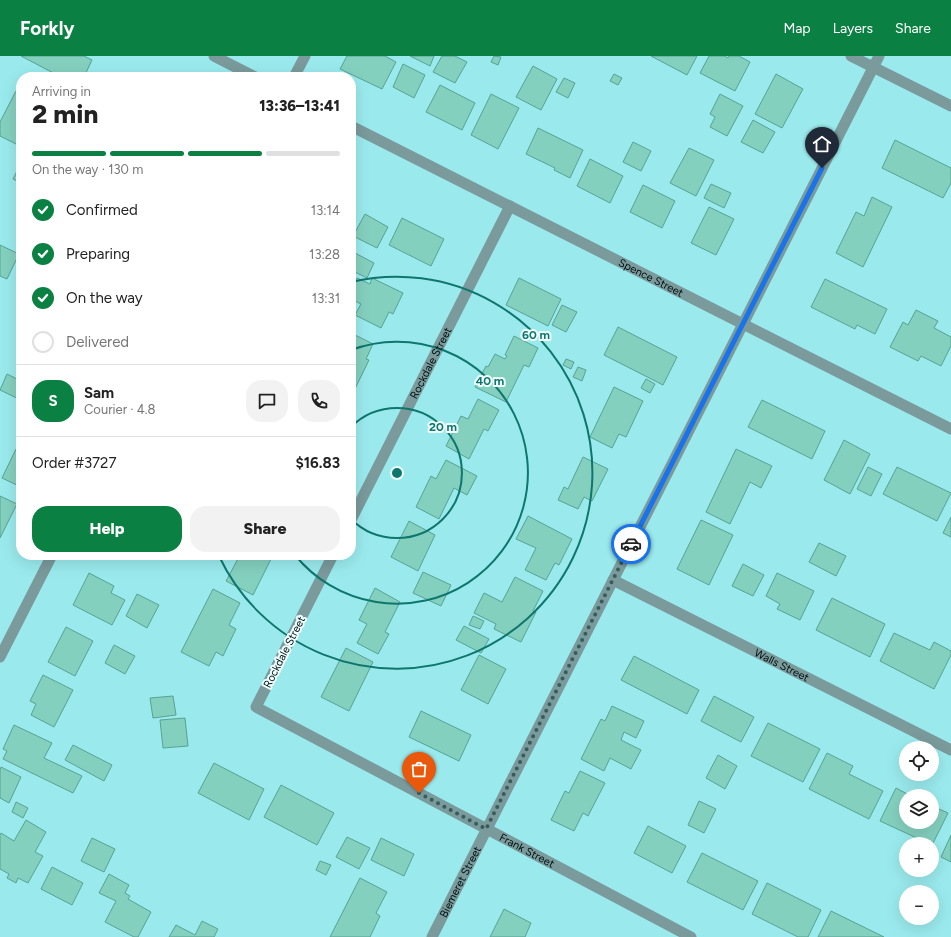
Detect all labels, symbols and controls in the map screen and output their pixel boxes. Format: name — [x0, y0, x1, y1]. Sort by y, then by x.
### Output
text: Forkly — [20, 17, 74, 40]
text: Map — [783, 20, 811, 37]
text: Layers — [833, 20, 873, 37]
text: Share — [895, 20, 931, 37]
text: Arriving in — [32, 84, 91, 99]
text: 13:36–13:41 — [259, 97, 340, 115]
text: 2 min — [32, 98, 98, 130]
pin — [805, 127, 839, 168]
icon: home — [811, 133, 833, 155]
text: On the way · 130 m — [32, 162, 143, 177]
icon: check — [32, 199, 54, 221]
text: Confirmed — [66, 201, 138, 219]
text: 13:14 — [311, 203, 340, 218]
icon: check — [32, 243, 54, 265]
text: Preparing — [66, 245, 130, 263]
text: 13:28 — [309, 247, 340, 262]
street label: Spence Street — [616, 256, 685, 300]
icon: check — [32, 287, 54, 309]
text: On the way — [66, 289, 143, 307]
text: 13:31 — [312, 291, 340, 306]
street label: Rockdale Street — [407, 325, 454, 401]
text: 60 m — [522, 328, 550, 342]
text: Delivered — [66, 333, 129, 351]
text: 40 m — [476, 374, 504, 388]
button: chat — [246, 380, 288, 422]
button: phone — [298, 380, 340, 422]
text: Sam — [84, 384, 114, 402]
text: S — [48, 392, 58, 410]
text: Courier · 4.8 — [84, 402, 156, 417]
text: 20 m — [429, 420, 457, 434]
text: Order #3727 — [32, 454, 117, 472]
text: $16.83 — [295, 454, 340, 472]
centre of rings — [390, 466, 404, 480]
button: Help — [32, 506, 182, 552]
button: Share — [190, 506, 340, 552]
courier — [611, 524, 651, 564]
icon: car — [620, 533, 642, 555]
street label: Rockdale Street — [261, 614, 308, 690]
street label: Walls Street — [752, 646, 811, 685]
map controls — [899, 741, 939, 925]
button: locate — [899, 741, 939, 781]
pin — [402, 752, 436, 793]
icon: bag — [408, 758, 430, 780]
button: layers — [899, 789, 939, 829]
street label: Frank Street — [497, 831, 557, 871]
button: + — [899, 837, 939, 877]
street label: Biemeret Street — [437, 844, 484, 920]
button: − — [899, 885, 939, 925]

